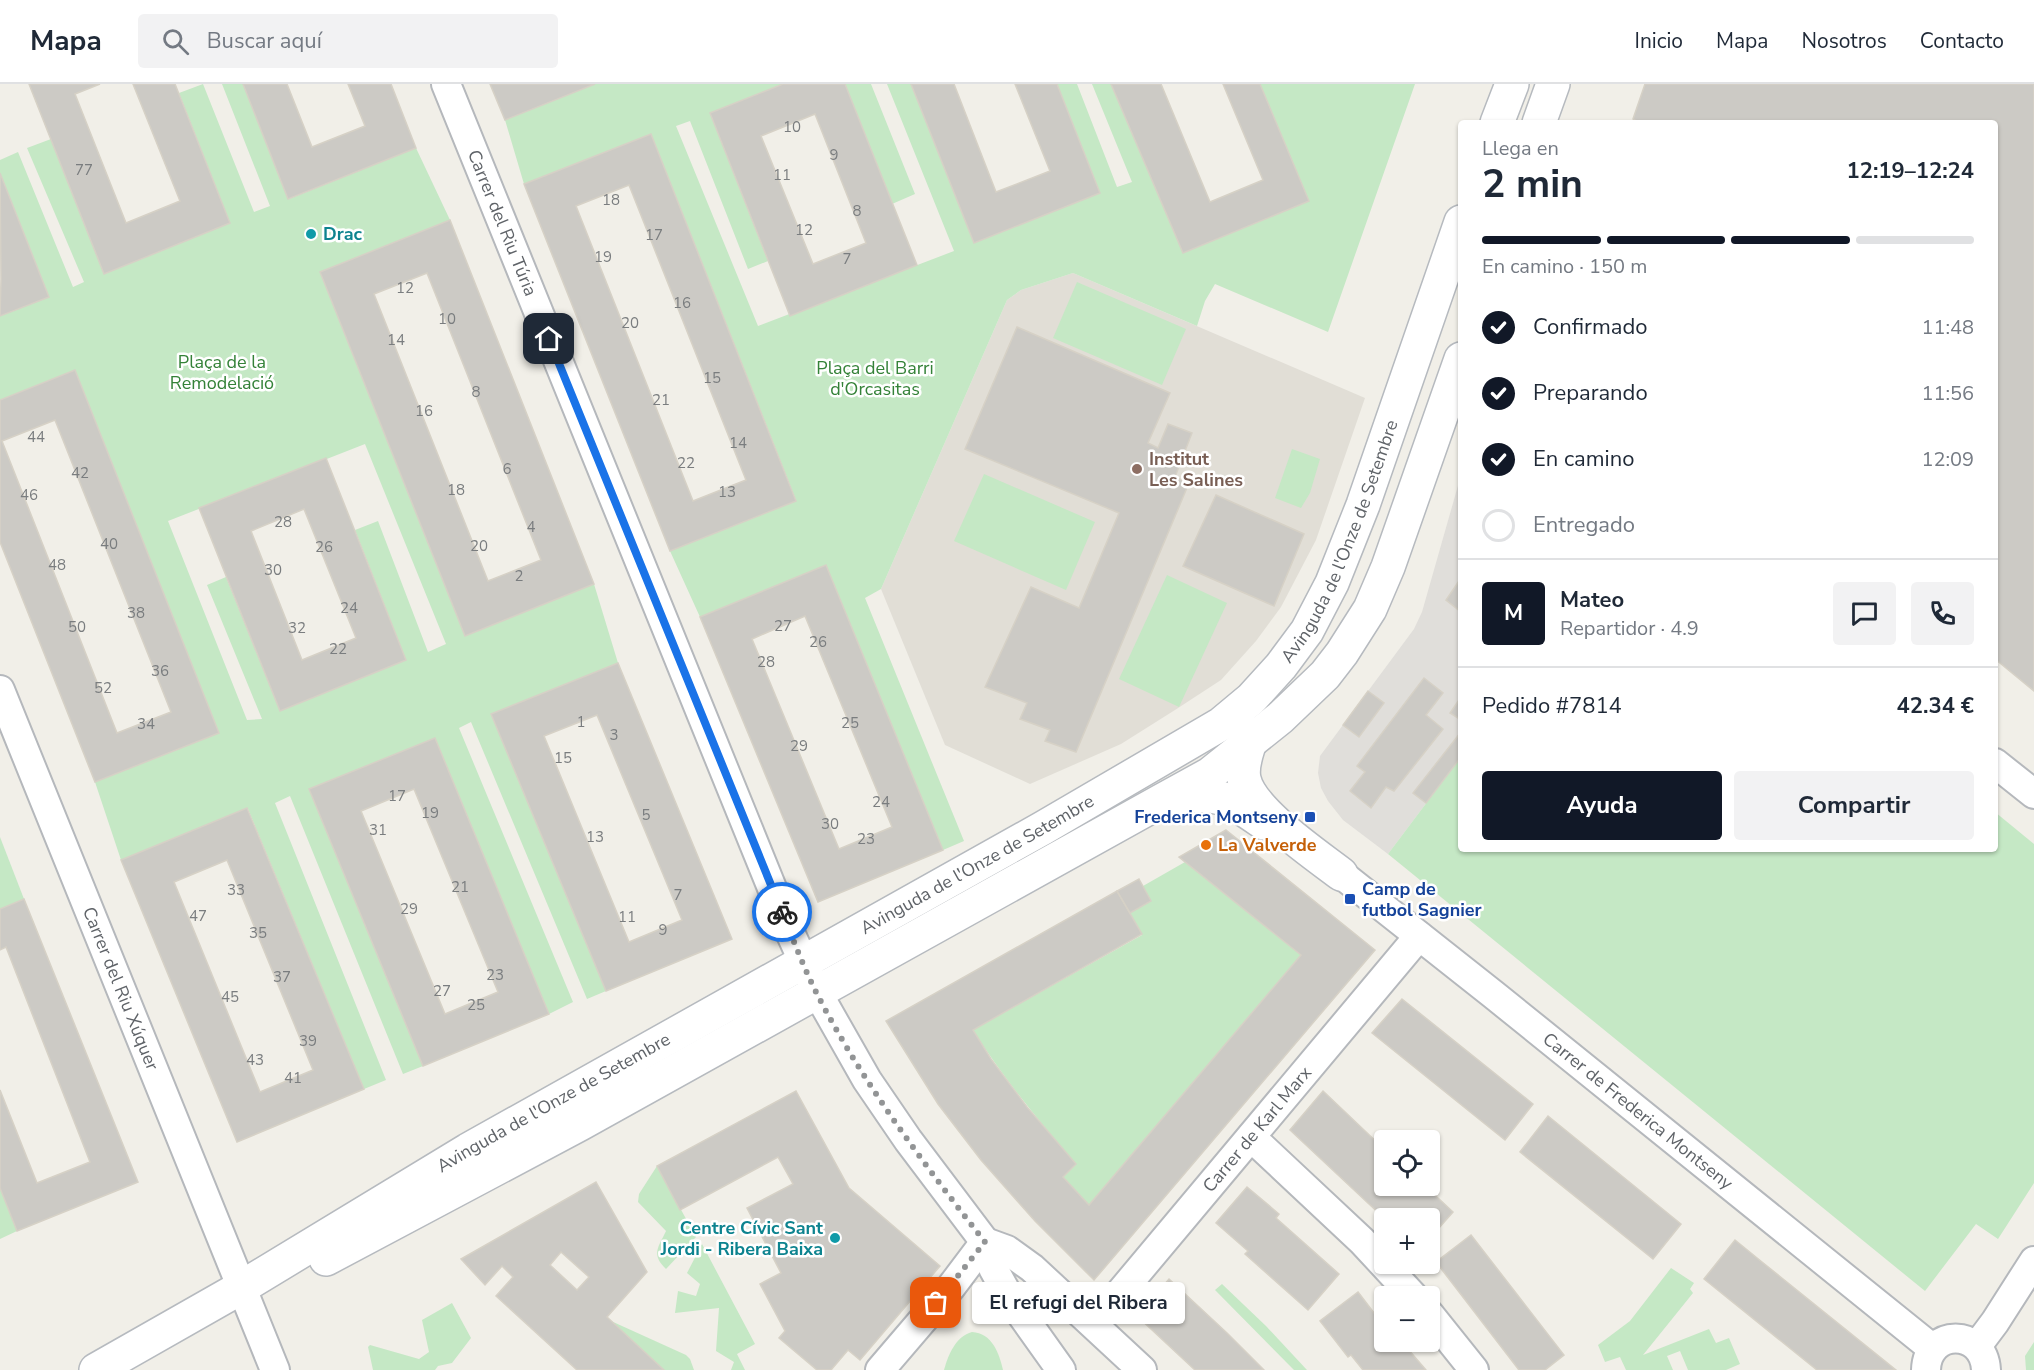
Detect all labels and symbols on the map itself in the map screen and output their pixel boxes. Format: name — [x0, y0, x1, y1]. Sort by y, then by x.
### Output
house number: 10 — [783, 117, 801, 137]
house number: 9 — [829, 145, 839, 165]
street label: Carrer del Riu Túria — [462, 146, 543, 300]
house number: 77 — [75, 160, 93, 180]
house number: 11 — [773, 165, 791, 185]
house number: 18 — [602, 190, 620, 210]
house number: 8 — [852, 201, 862, 221]
house number: 12 — [795, 220, 813, 240]
place label: Drac — [323, 222, 363, 246]
house number: 17 — [645, 225, 663, 245]
marker: Drac — [304, 227, 318, 241]
house number: 19 — [594, 247, 612, 267]
house number: 7 — [842, 249, 852, 269]
house number: 12 — [396, 278, 414, 298]
house number: 16 — [673, 293, 691, 313]
house number: 10 — [438, 309, 456, 329]
pin — [523, 313, 574, 364]
house number: 20 — [621, 313, 639, 333]
house number: 14 — [387, 330, 405, 350]
park label: Plaça de la Remodelació — [170, 350, 274, 395]
park label: Plaça del Barri d'Orcasitas — [816, 356, 934, 401]
house number: 15 — [703, 368, 721, 388]
house number: 8 — [471, 382, 481, 402]
house number: 21 — [652, 390, 670, 410]
house number: 16 — [415, 401, 433, 421]
street label: Avinguda de l'Onze de Setembre — [1275, 416, 1404, 668]
house number: 44 — [27, 427, 45, 447]
house number: 14 — [729, 433, 747, 453]
place label: Institut Les Salines — [1149, 447, 1243, 492]
house number: 22 — [677, 453, 695, 473]
house number: 6 — [502, 459, 512, 479]
marker: Institut Les Salines — [1130, 462, 1144, 476]
house number: 42 — [71, 463, 89, 483]
house number: 18 — [447, 480, 465, 500]
house number: 13 — [718, 482, 736, 502]
house number: 46 — [20, 485, 38, 505]
house number: 28 — [274, 512, 292, 532]
house number: 4 — [526, 517, 536, 537]
house number: 40 — [100, 534, 118, 554]
house number: 20 — [470, 536, 488, 556]
house number: 26 — [315, 537, 333, 557]
house number: 48 — [48, 555, 66, 575]
house number: 30 — [264, 560, 282, 580]
house number: 2 — [514, 566, 524, 586]
house number: 24 — [340, 598, 358, 618]
house number: 38 — [127, 603, 145, 623]
house number: 27 — [774, 616, 792, 636]
house number: 50 — [68, 617, 86, 637]
house number: 32 — [288, 618, 306, 638]
house number: 26 — [809, 632, 827, 652]
house number: 22 — [329, 639, 347, 659]
house number: 28 — [757, 652, 775, 672]
house number: 36 — [151, 661, 169, 681]
house number: 52 — [94, 678, 112, 698]
house number: 1 — [576, 712, 586, 732]
house number: 25 — [841, 713, 859, 733]
house number: 34 — [137, 714, 155, 734]
house number: 3 — [609, 725, 619, 745]
house number: 29 — [790, 736, 808, 756]
house number: 15 — [554, 748, 572, 768]
house number: 17 — [388, 786, 406, 806]
street label: Avinguda de l'Onze de Setembre — [856, 789, 1098, 940]
house number: 24 — [872, 792, 890, 812]
house number: 19 — [421, 803, 439, 823]
house number: 5 — [641, 805, 651, 825]
place label: Frederica Montseny — [1134, 805, 1299, 829]
marker: Frederica Montseny — [1303, 810, 1317, 824]
house number: 30 — [821, 814, 839, 834]
house number: 31 — [369, 820, 387, 840]
house number: 13 — [586, 827, 604, 847]
house number: 23 — [857, 829, 875, 849]
place label: La Valverde — [1218, 833, 1317, 857]
marker: La Valverde — [1199, 838, 1213, 852]
house number: 21 — [451, 877, 469, 897]
place label: Camp de futbol Sagnier — [1362, 877, 1482, 922]
house number: 33 — [227, 880, 245, 900]
courier — [752, 882, 812, 942]
house number: 7 — [673, 885, 683, 905]
marker: Camp de futbol Sagnier — [1343, 892, 1357, 906]
house number: 29 — [400, 899, 418, 919]
street label: Carrer del Riu Xúquer — [77, 903, 165, 1074]
house number: 47 — [189, 906, 207, 926]
house number: 11 — [618, 907, 636, 927]
house number: 9 — [658, 920, 668, 940]
house number: 35 — [249, 923, 267, 943]
house number: 23 — [486, 965, 504, 985]
house number: 37 — [273, 967, 291, 987]
house number: 27 — [433, 981, 451, 1001]
house number: 45 — [221, 987, 239, 1007]
house number: 25 — [467, 995, 485, 1015]
street label: Avinguda de l'Onze de Setembre — [432, 1027, 675, 1178]
street label: Carrer de Frederica Montseny — [1538, 1027, 1739, 1196]
house number: 39 — [299, 1031, 317, 1051]
house number: 43 — [246, 1050, 264, 1070]
street label: Carrer de Karl Marx — [1197, 1061, 1317, 1197]
house number: 41 — [284, 1068, 302, 1088]
place label: Centre Cívic Sant Jordi - Ribera Baixa — [660, 1216, 823, 1261]
marker: Centre Cívic Sant Jordi - Ribera Baixa — [828, 1231, 842, 1245]
pin — [910, 1277, 961, 1328]
callout: El refugi del Ribera — [972, 1282, 1185, 1324]

